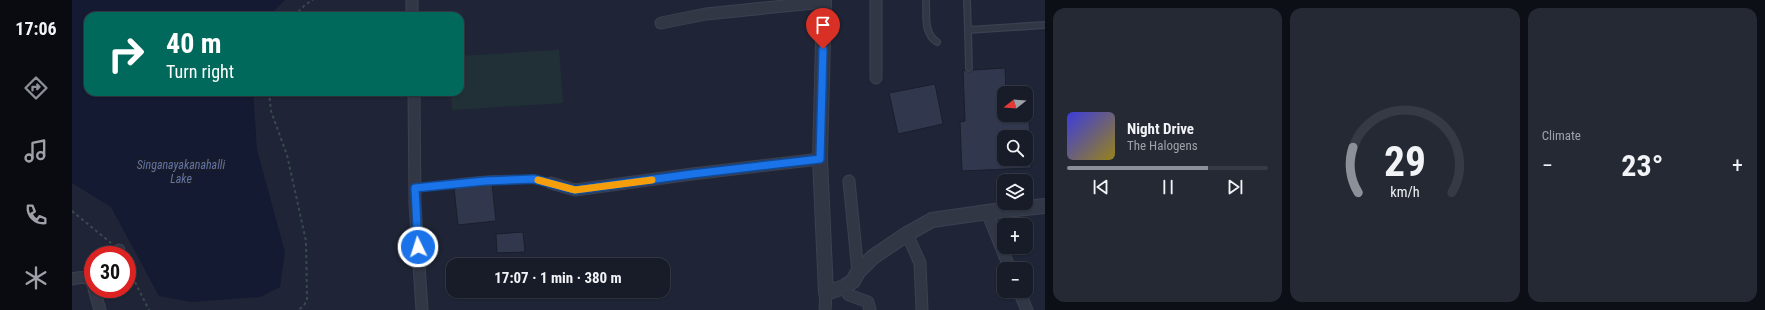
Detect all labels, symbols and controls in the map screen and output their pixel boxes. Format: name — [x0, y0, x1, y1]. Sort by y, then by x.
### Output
pin — [806, 8, 840, 49]
icon: arrive — [812, 14, 834, 36]
text: 17:06 — [15, 18, 57, 39]
text: 40 m — [166, 27, 222, 60]
icon: right — [100, 28, 152, 80]
text: Turn right — [166, 61, 234, 82]
icon: directions — [22, 74, 50, 102]
north arrow — [997, 86, 1033, 122]
map controls — [997, 86, 1033, 298]
text: Night Drive — [1127, 120, 1194, 138]
text: Climate — [1542, 128, 1581, 143]
button: search — [997, 130, 1033, 166]
icon: music — [22, 137, 50, 165]
text: 29 — [1384, 137, 1426, 186]
text: The Halogens — [1127, 138, 1198, 153]
text: 23° — [1621, 148, 1663, 183]
text: − — [1542, 153, 1553, 178]
text: + — [1732, 153, 1743, 178]
water label: Singanayakanahalli Lake — [137, 158, 226, 186]
button: layers — [997, 174, 1033, 210]
icon: previous — [1090, 176, 1112, 198]
icon: pause — [1157, 176, 1179, 198]
icon: next — [1224, 176, 1246, 198]
text: km/h — [1390, 184, 1420, 200]
icon: phone — [22, 201, 50, 229]
button: + — [997, 218, 1033, 254]
position arrow — [397, 226, 439, 268]
speed limit sign: 30 — [84, 246, 136, 298]
button: − — [997, 262, 1033, 298]
icon: climate — [22, 264, 50, 292]
text: 17:07 · 1 min · 380 m — [494, 269, 622, 287]

